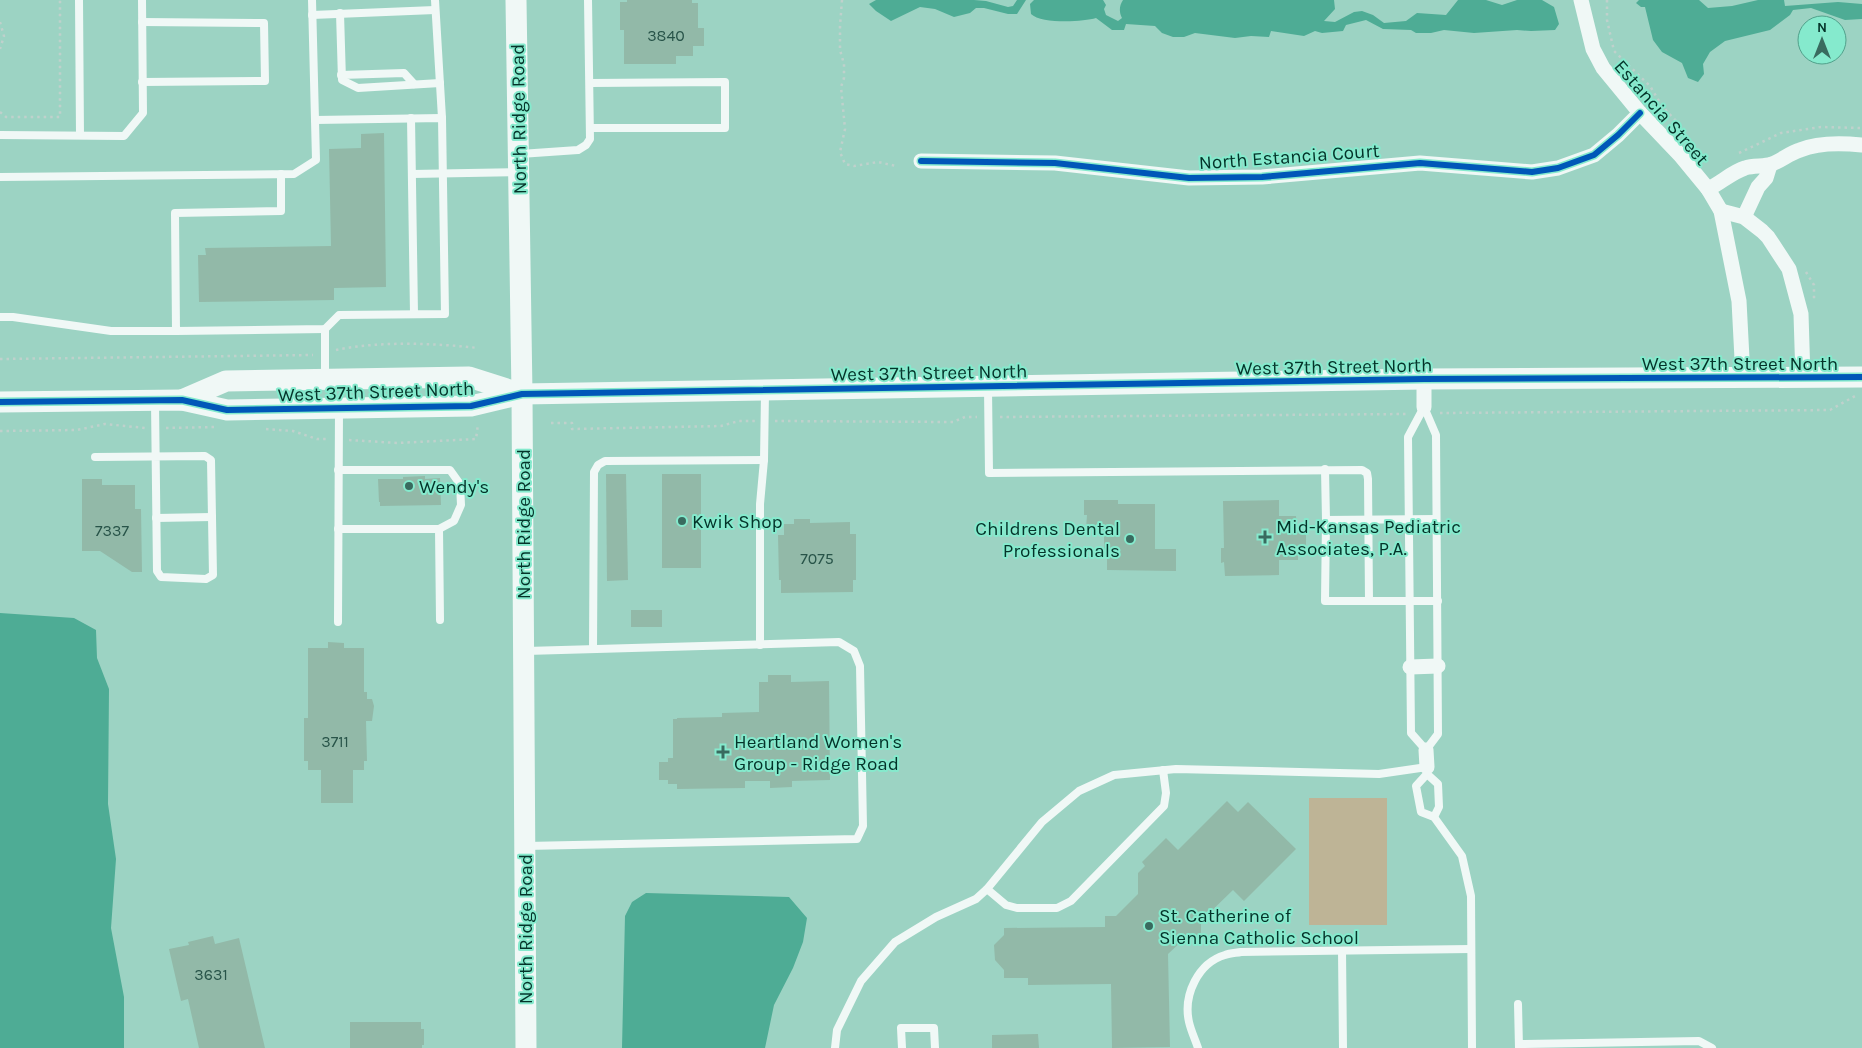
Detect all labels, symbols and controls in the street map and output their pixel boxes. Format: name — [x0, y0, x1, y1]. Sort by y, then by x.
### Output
north arrow — [1797, 15, 1847, 65]
text: N — [1817, 19, 1827, 36]
house number: 3840 — [647, 26, 685, 45]
street label: North Ridge Road — [507, 43, 531, 194]
street label: Estancia Street — [1610, 56, 1713, 170]
street label: North Estancia Court — [1198, 140, 1380, 174]
street label: West 37th Street North — [1642, 353, 1838, 375]
street label: West 37th Street North — [1236, 354, 1432, 380]
street label: West 37th Street North — [831, 360, 1027, 386]
street label: West 37th Street North — [277, 378, 475, 406]
street label: North Ridge Road — [513, 449, 535, 599]
place label: Wendy's — [419, 476, 489, 498]
marker: Wendy's — [403, 480, 415, 492]
place label: Kwik Shop — [692, 511, 783, 533]
marker: Kwik Shop — [676, 515, 688, 527]
place label: Mid-Kansas Pediatric Associates, P.A. — [1276, 516, 1461, 560]
place label: Childrens Dental Professionals — [975, 518, 1120, 562]
house number: 7337 — [95, 521, 129, 540]
marker: Mid-Kansas Pediatric Associates, P.A. — [1258, 530, 1272, 544]
marker: Childrens Dental Professionals — [1124, 533, 1136, 545]
house number: 7075 — [800, 549, 834, 568]
place label: Heartland Women's Group - Ridge Road — [734, 731, 902, 775]
house number: 3711 — [321, 732, 349, 751]
marker: Heartland Women's Group - Ridge Road — [716, 745, 730, 759]
street label: North Ridge Road — [515, 854, 537, 1004]
place label: St. Catherine of Sienna Catholic School — [1159, 905, 1359, 949]
marker: St. Catherine of Sienna Catholic School — [1143, 920, 1155, 932]
house number: 3631 — [194, 965, 228, 984]

